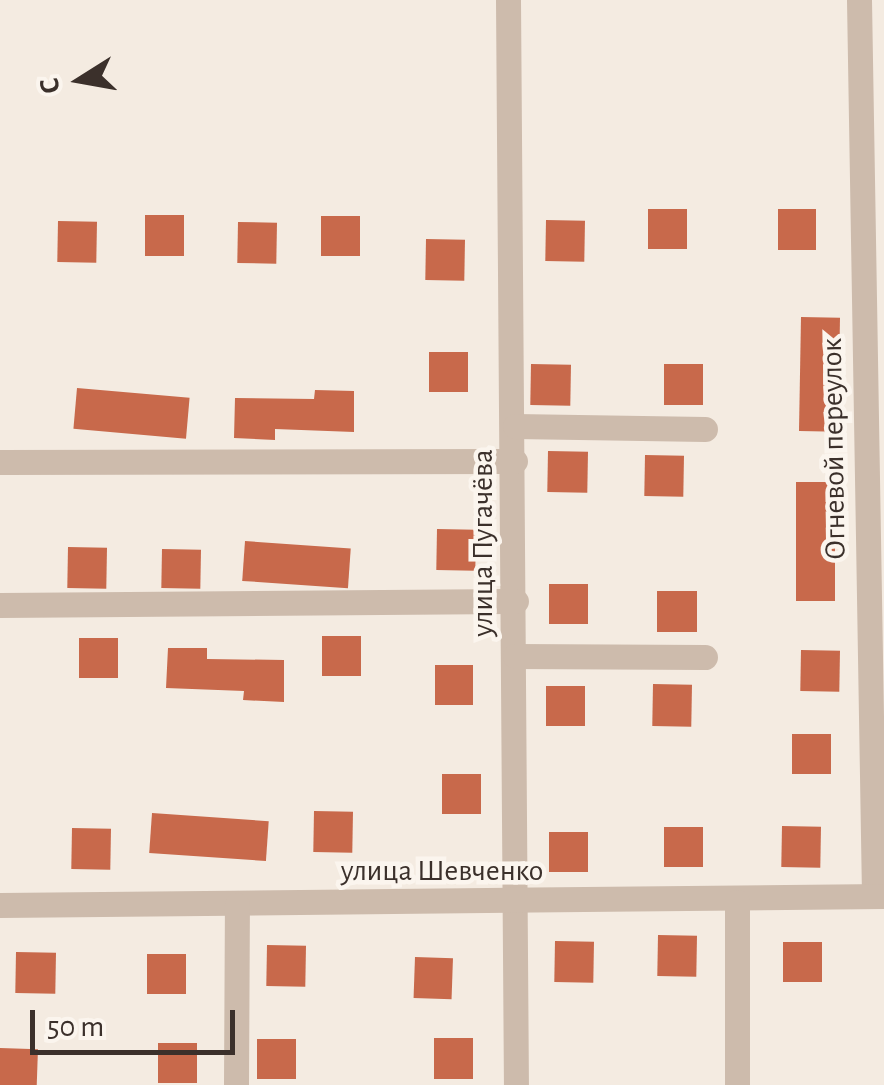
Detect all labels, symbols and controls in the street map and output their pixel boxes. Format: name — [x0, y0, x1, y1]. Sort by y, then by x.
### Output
north arrow — [30, 30, 130, 130]
text: С — [35, 75, 66, 96]
street label: Огневой переулок — [814, 338, 854, 560]
street label: улица Пугачёва — [465, 449, 501, 637]
street label: улица Шевченко — [341, 853, 543, 889]
scale bar — [35, 990, 240, 1052]
text: 50 m — [47, 1012, 104, 1042]

